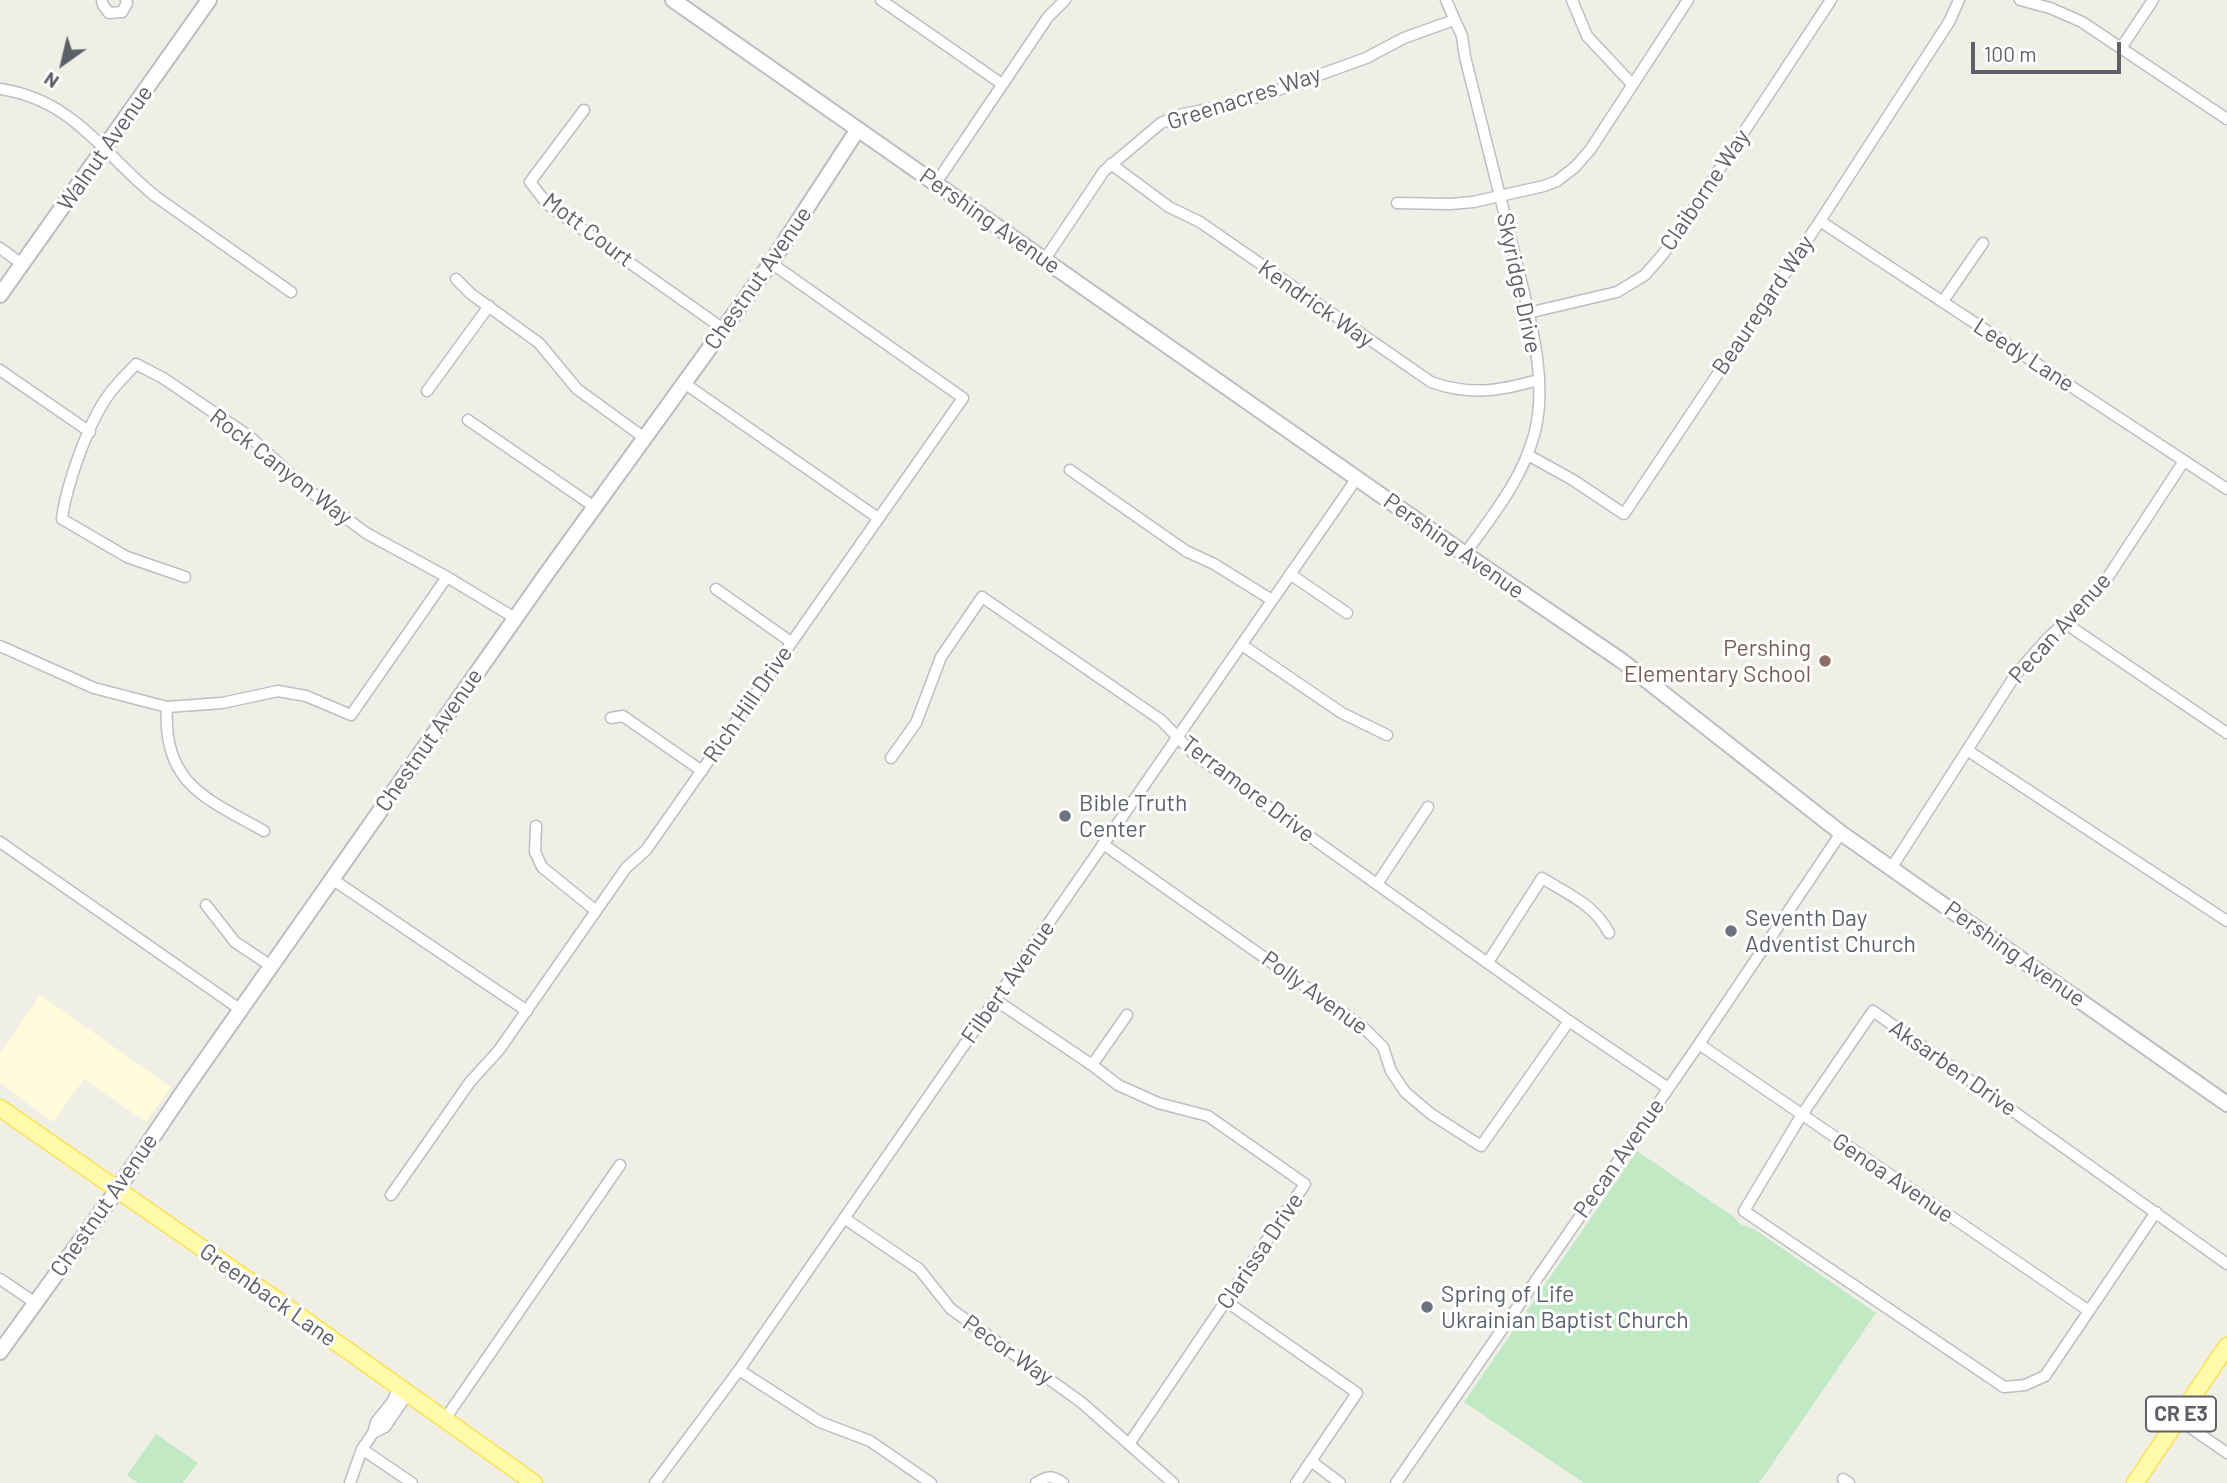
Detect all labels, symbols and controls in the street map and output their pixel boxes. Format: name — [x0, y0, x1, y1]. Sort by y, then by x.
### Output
north arrow — [28, 28, 98, 98]
scale bar — [1975, 28, 2126, 72]
text: 100 m — [1984, 41, 2037, 66]
street label: Greenacres Way — [1164, 60, 1324, 136]
text: N — [39, 68, 63, 94]
street label: Walnut Avenue — [52, 80, 158, 216]
street label: Claiborne Way — [1654, 124, 1756, 256]
street label: Pershing Avenue — [914, 162, 1066, 280]
street label: Mott Court — [537, 187, 639, 273]
street label: Chestnut Avenue — [698, 201, 818, 355]
street label: Skyridge Drive — [1491, 210, 1547, 356]
street label: Beauregard Way — [1706, 230, 1820, 380]
street label: Kendrick Way — [1253, 254, 1379, 354]
street label: Leedy Lane — [1968, 312, 2080, 398]
street label: Rock Canyon Way — [204, 403, 358, 531]
street label: Pershing Avenue — [1378, 487, 1530, 605]
street label: Pecan Avenue — [2003, 567, 2117, 689]
place label: Pershing Elementary School — [1624, 634, 1811, 688]
street label: Rich Hill Drive — [698, 640, 798, 768]
marker: Pershing Elementary School — [1817, 653, 1833, 669]
street label: Chestnut Avenue — [369, 663, 489, 817]
street label: Terramore Drive — [1176, 730, 1320, 848]
place label: Bible Truth Center — [1079, 789, 1187, 843]
marker: Bible Truth Center — [1057, 808, 1073, 824]
street label: Pershing Avenue — [1939, 895, 2091, 1013]
place label: Seventh Day Adventist Church — [1745, 904, 1916, 958]
street label: Filbert Avenue — [955, 915, 1061, 1049]
marker: Seventh Day Adventist Church — [1723, 923, 1739, 939]
street label: Polly Avenue — [1256, 945, 1374, 1041]
street label: Aksarben Drive — [1884, 1014, 2022, 1122]
street label: Pecan Avenue — [1568, 1093, 1670, 1223]
street label: Genoa Avenue — [1827, 1127, 1959, 1229]
street label: Chestnut Avenue — [44, 1128, 164, 1282]
street label: Clarissa Drive — [1211, 1187, 1309, 1315]
street label: Greenback Lane — [194, 1238, 342, 1352]
place label: Spring of Life Ukrainian Baptist Church — [1441, 1280, 1689, 1334]
marker: Spring of Life Ukrainian Baptist Church — [1419, 1299, 1435, 1315]
street label: Pecor Way — [957, 1309, 1059, 1391]
road number: CR E3 — [2146, 1396, 2216, 1432]

